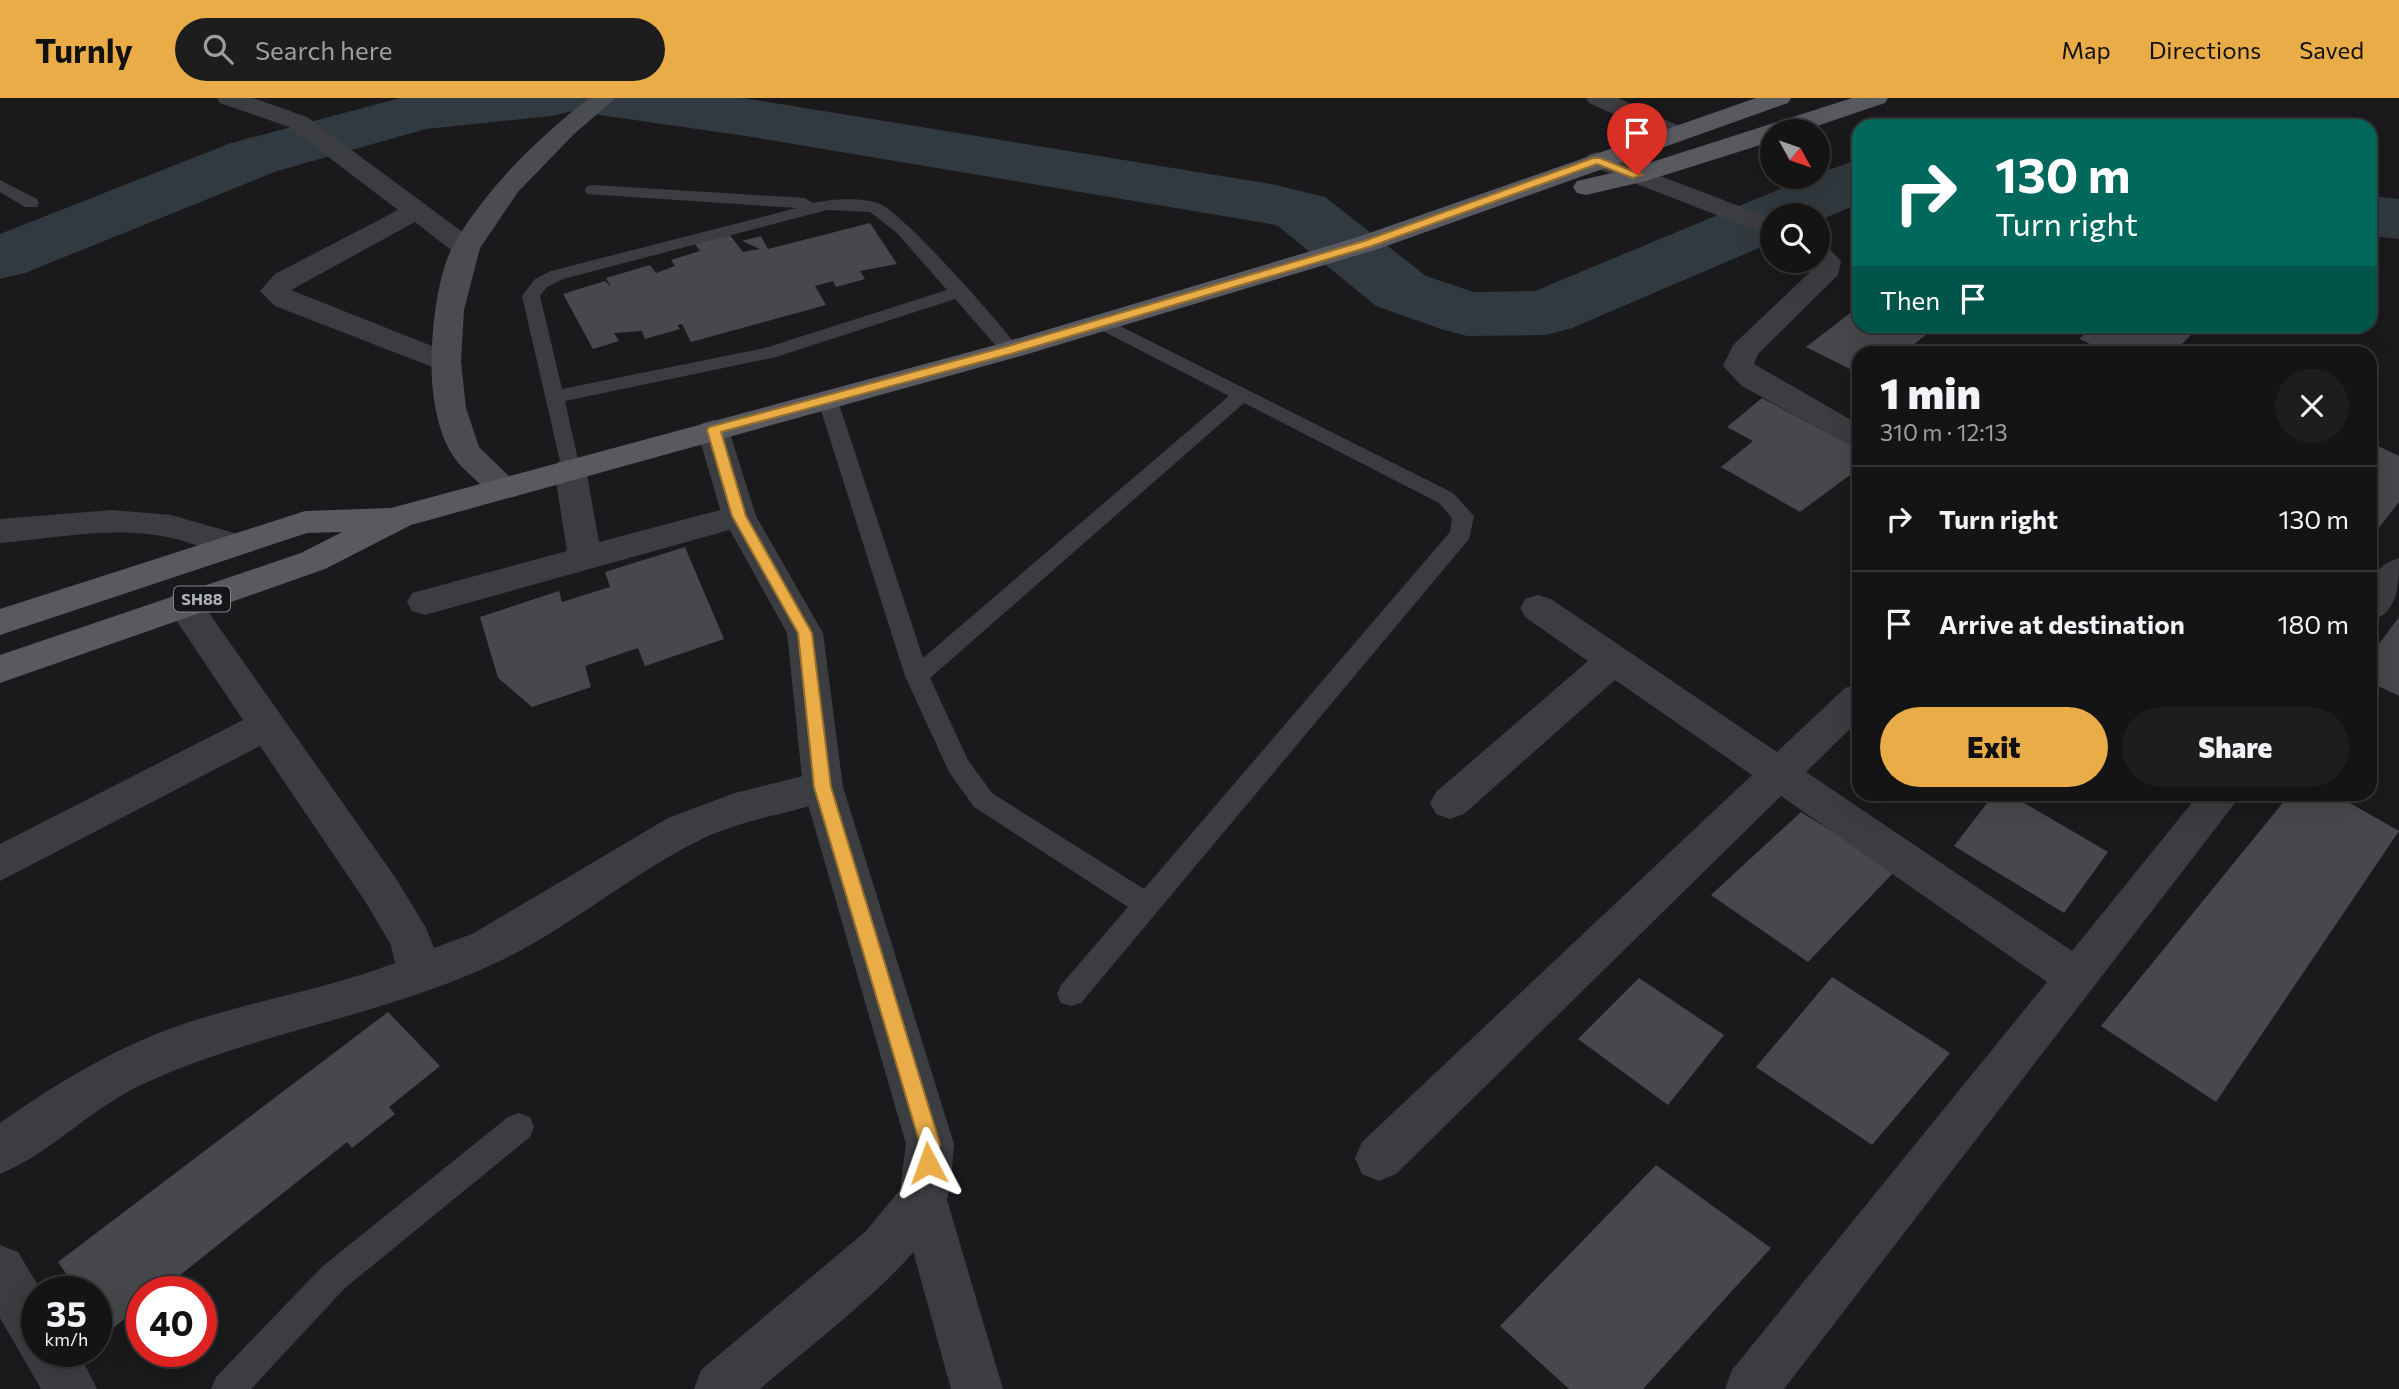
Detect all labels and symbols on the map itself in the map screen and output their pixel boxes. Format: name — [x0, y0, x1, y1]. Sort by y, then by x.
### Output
pin — [1607, 103, 1667, 175]
north arrow — [1760, 119, 1830, 189]
road number: SH88 — [174, 586, 230, 612]
position arrow — [891, 1126, 965, 1200]
speed limit sign: 40 — [126, 1276, 217, 1367]

